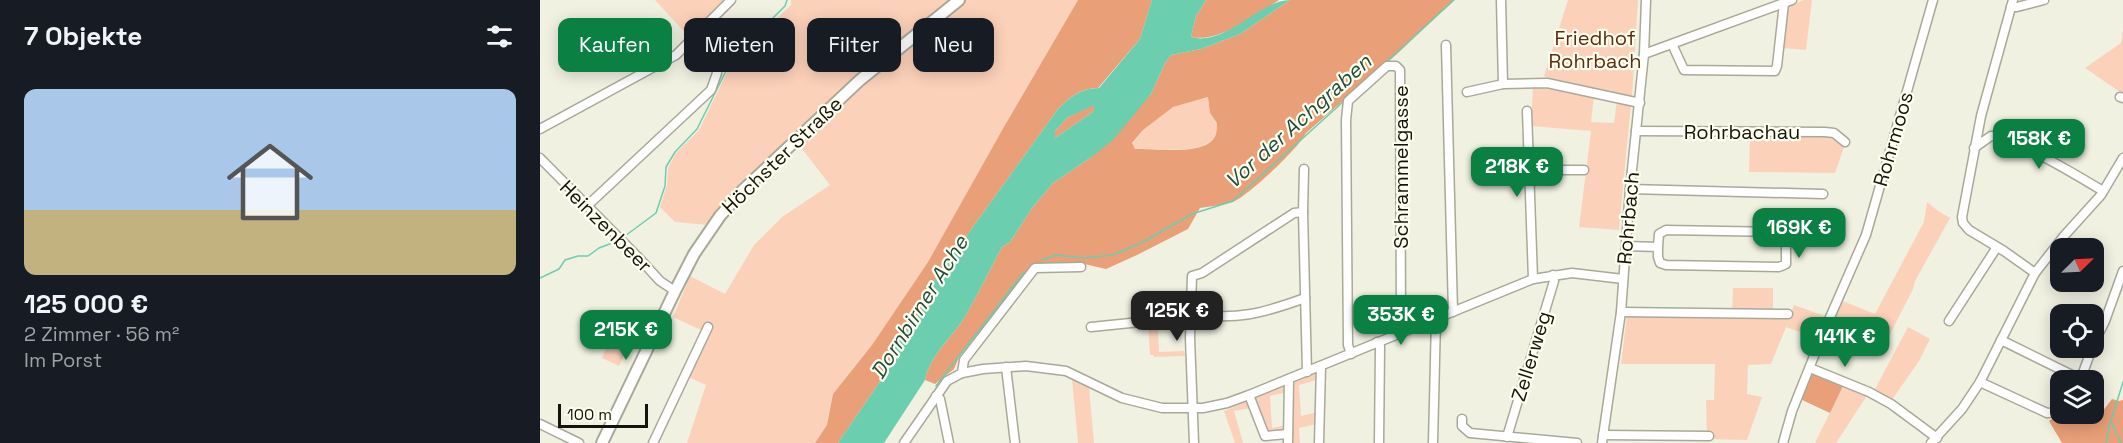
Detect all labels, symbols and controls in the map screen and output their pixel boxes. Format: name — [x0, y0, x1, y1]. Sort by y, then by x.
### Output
chip: Kaufen — [558, 18, 672, 72]
chip: Mieten — [684, 18, 795, 72]
chip: Filter — [807, 18, 901, 72]
chip: Neu — [913, 18, 994, 72]
text: 7 Objekte — [24, 19, 142, 53]
icon: filters — [483, 20, 516, 53]
park label: Friedhof Rohrbach — [1548, 25, 1642, 74]
water label: Vor der Achgraben — [1219, 47, 1378, 194]
street label: Schrammelgasse — [1388, 85, 1414, 249]
street label: Rohrmoos — [1867, 89, 1919, 189]
street label: Höchster Straße — [716, 91, 848, 219]
street label: Rohrbachau — [1684, 119, 1800, 145]
pin: 158K € — [1990, 119, 2088, 170]
text: 158K € — [2007, 125, 2071, 151]
icon: home — [216, 128, 324, 236]
pin: 218K € — [1468, 147, 1566, 198]
text: 218K € — [1485, 153, 1549, 179]
street label: Rohrbach — [1611, 170, 1645, 266]
street label: Heinzenbeer — [554, 174, 658, 278]
pin: 169K € — [1750, 208, 1848, 259]
text: 169K € — [1767, 214, 1831, 240]
water label: Dornbirner Ache — [864, 229, 975, 384]
north arrow — [2050, 238, 2104, 292]
map controls — [2050, 238, 2104, 424]
text: 125 000 € — [24, 287, 148, 321]
pin: 125K € — [1128, 291, 1226, 342]
pin: 353K € — [1352, 295, 1450, 346]
text: 125K € — [1145, 297, 1209, 323]
text: 353K € — [1367, 301, 1435, 327]
button: locate — [2050, 304, 2104, 358]
street label: Zellerweg — [1505, 308, 1557, 404]
pin: 215K € — [577, 310, 675, 361]
text: 215K € — [594, 316, 658, 342]
pin: 141K € — [1796, 317, 1894, 368]
text: 2 Zimmer · 56 m² — [24, 321, 179, 347]
text: 141K € — [1814, 323, 1876, 349]
text: Im Porst — [24, 347, 102, 373]
button: layers — [2050, 370, 2104, 424]
scale bar — [558, 401, 648, 428]
text: 100 m — [567, 404, 612, 425]

